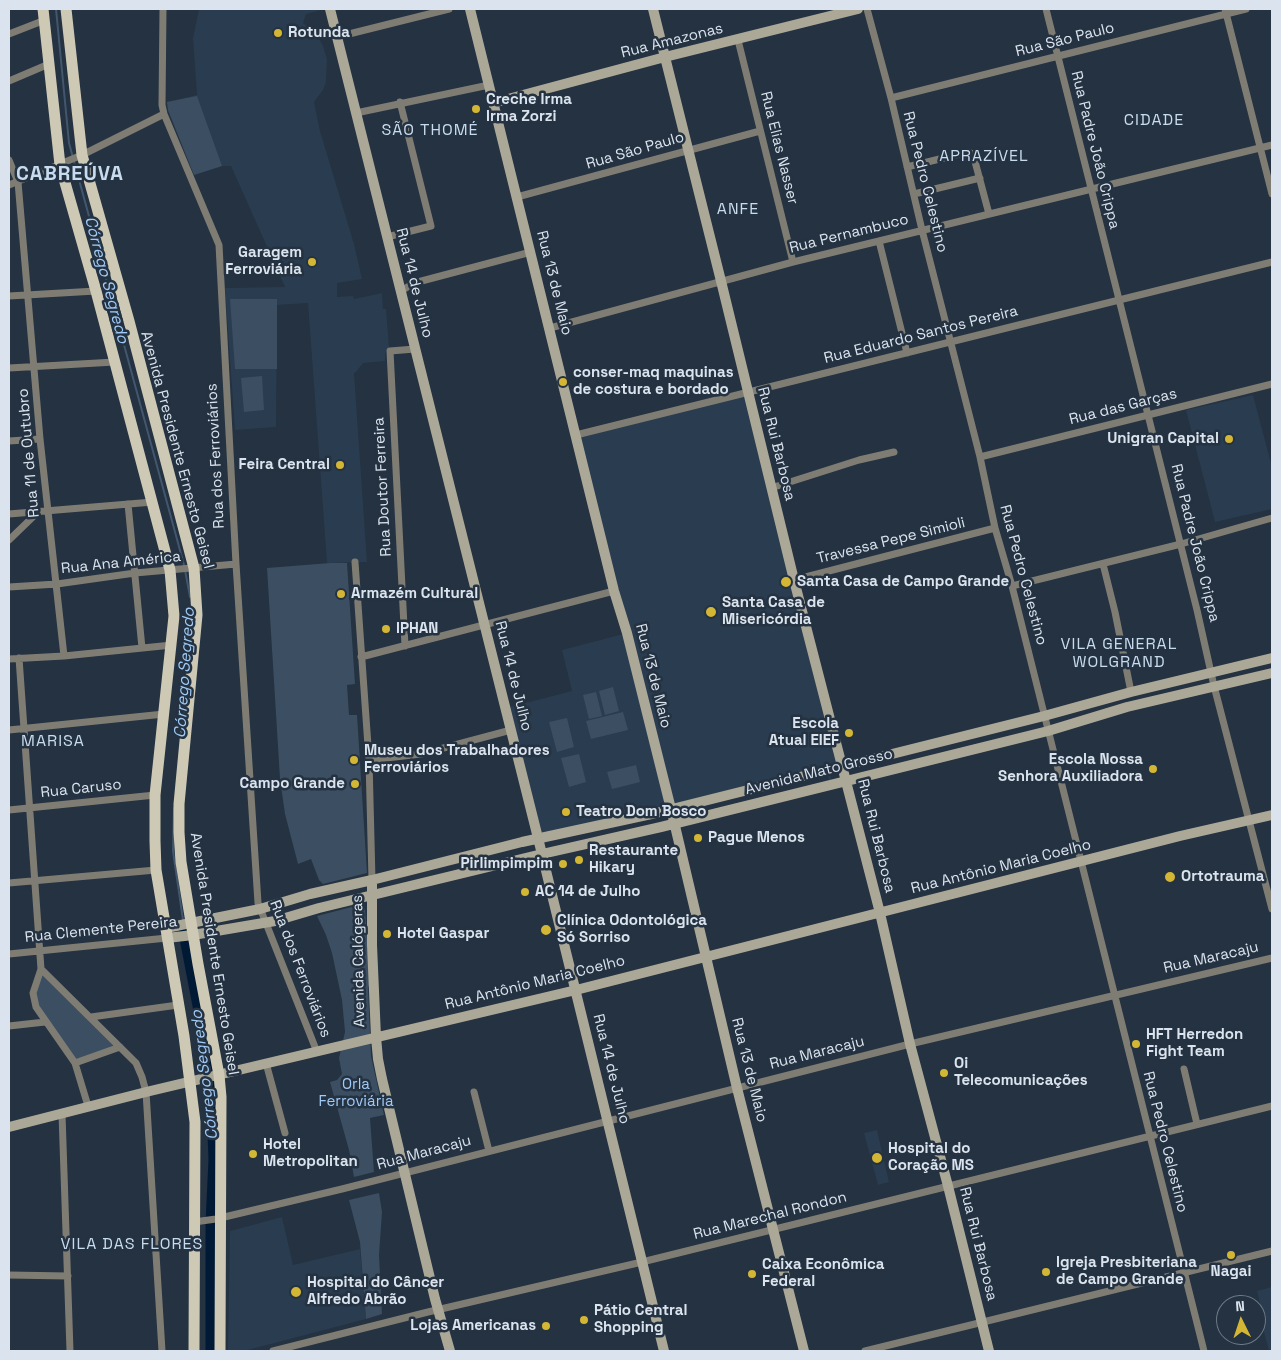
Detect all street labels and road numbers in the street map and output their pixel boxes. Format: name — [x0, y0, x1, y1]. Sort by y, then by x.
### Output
street label: Rua São Paulo — [1014, 19, 1116, 61]
street label: Rua Amazonas — [619, 20, 725, 62]
street label: Rua Padre João Crippa — [1067, 69, 1123, 231]
street label: Rua Elias Nasser — [756, 89, 802, 207]
street label: Rua Pedro Celestino — [899, 110, 951, 254]
street label: Rua São Paulo — [584, 128, 686, 174]
street label: Rua Pernambuco — [788, 210, 910, 258]
street label: Rua 14 de Julho — [392, 226, 436, 340]
street label: Rua 13 de Maio — [532, 229, 576, 337]
street label: Rua Eduardo Santos Pereira — [822, 302, 1020, 368]
street label: Avenida Presidente Ernesto Geisel — [137, 329, 217, 571]
street label: Rua dos Ferroviários — [203, 383, 229, 529]
street label: Rua Rui Barbosa — [753, 385, 799, 503]
street label: Rua das Garças — [1067, 385, 1179, 429]
street label: Rua 11 de Outubro — [14, 388, 44, 518]
street label: Rua Doutor Ferreira — [370, 417, 396, 557]
street label: Rua Padre João Crippa — [1167, 462, 1223, 624]
street label: Rua Pedro Celestino — [996, 503, 1050, 647]
street label: Travessa Pepe Simioli — [815, 514, 967, 568]
street label: Rua Ana América — [60, 548, 182, 578]
street label: Rua 14 de Julho — [491, 619, 535, 733]
street label: Rua 13 de Maio — [631, 622, 675, 730]
street label: Avenida Mato Grosso — [743, 745, 895, 799]
street label: Rua Caruso — [40, 776, 122, 802]
street label: Rua Rui Barbosa — [853, 777, 899, 895]
street label: Avenida Presidente Ernesto Geisel — [186, 832, 242, 1076]
street label: Rua Antônio Maria Coelho — [909, 836, 1093, 898]
street label: Avenida Calógeras — [349, 895, 369, 1027]
street label: Rua dos Ferroviários — [266, 898, 334, 1040]
street label: Rua Clemente Pereira — [24, 913, 178, 947]
street label: Rua Maracaju — [1162, 938, 1260, 978]
street label: Rua Antônio Maria Coelho — [443, 952, 627, 1014]
street label: Rua 14 de Julho — [589, 1012, 633, 1126]
street label: Rua 13 de Maio — [727, 1016, 771, 1124]
street label: Rua Maracaju — [768, 1033, 866, 1073]
street label: Rua Pedro Celestino — [1139, 1070, 1191, 1214]
street label: Rua Maracaju — [375, 1132, 473, 1174]
street label: Rua Rui Barbosa — [955, 1185, 1001, 1303]
street label: Rua Marechal Rondon — [691, 1188, 849, 1244]

